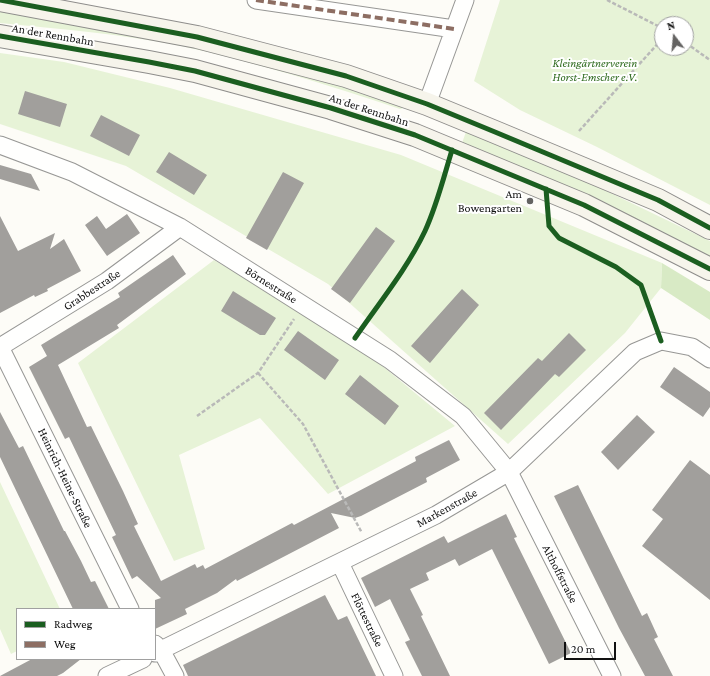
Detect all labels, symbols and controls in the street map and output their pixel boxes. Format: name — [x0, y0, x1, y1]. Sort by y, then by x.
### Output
north arrow — [654, 16, 694, 56]
text: N — [666, 19, 676, 32]
street label: An der Rennbahn — [11, 21, 95, 49]
park label: Kleingärtnerverein Horst-Emscher e.V. — [553, 56, 637, 84]
street label: An der Rennbahn — [327, 90, 411, 130]
place label: Am Bowengarten — [458, 187, 522, 215]
marker: Am Bowengarten — [525, 196, 535, 206]
street label: Börnestraße — [242, 263, 300, 307]
street label: Grabbestraße — [61, 266, 123, 314]
street label: Heinrich-Heine-Straße — [35, 426, 95, 530]
street label: Markenstraße — [414, 485, 480, 531]
street label: Althoffstraße — [539, 542, 581, 606]
street label: Flöttestraße — [348, 591, 386, 649]
legend — [16, 608, 156, 660]
text: Radweg — [54, 617, 92, 631]
scale bar — [566, 634, 618, 660]
text: Weg — [54, 637, 76, 651]
text: 20 m — [571, 642, 595, 656]

